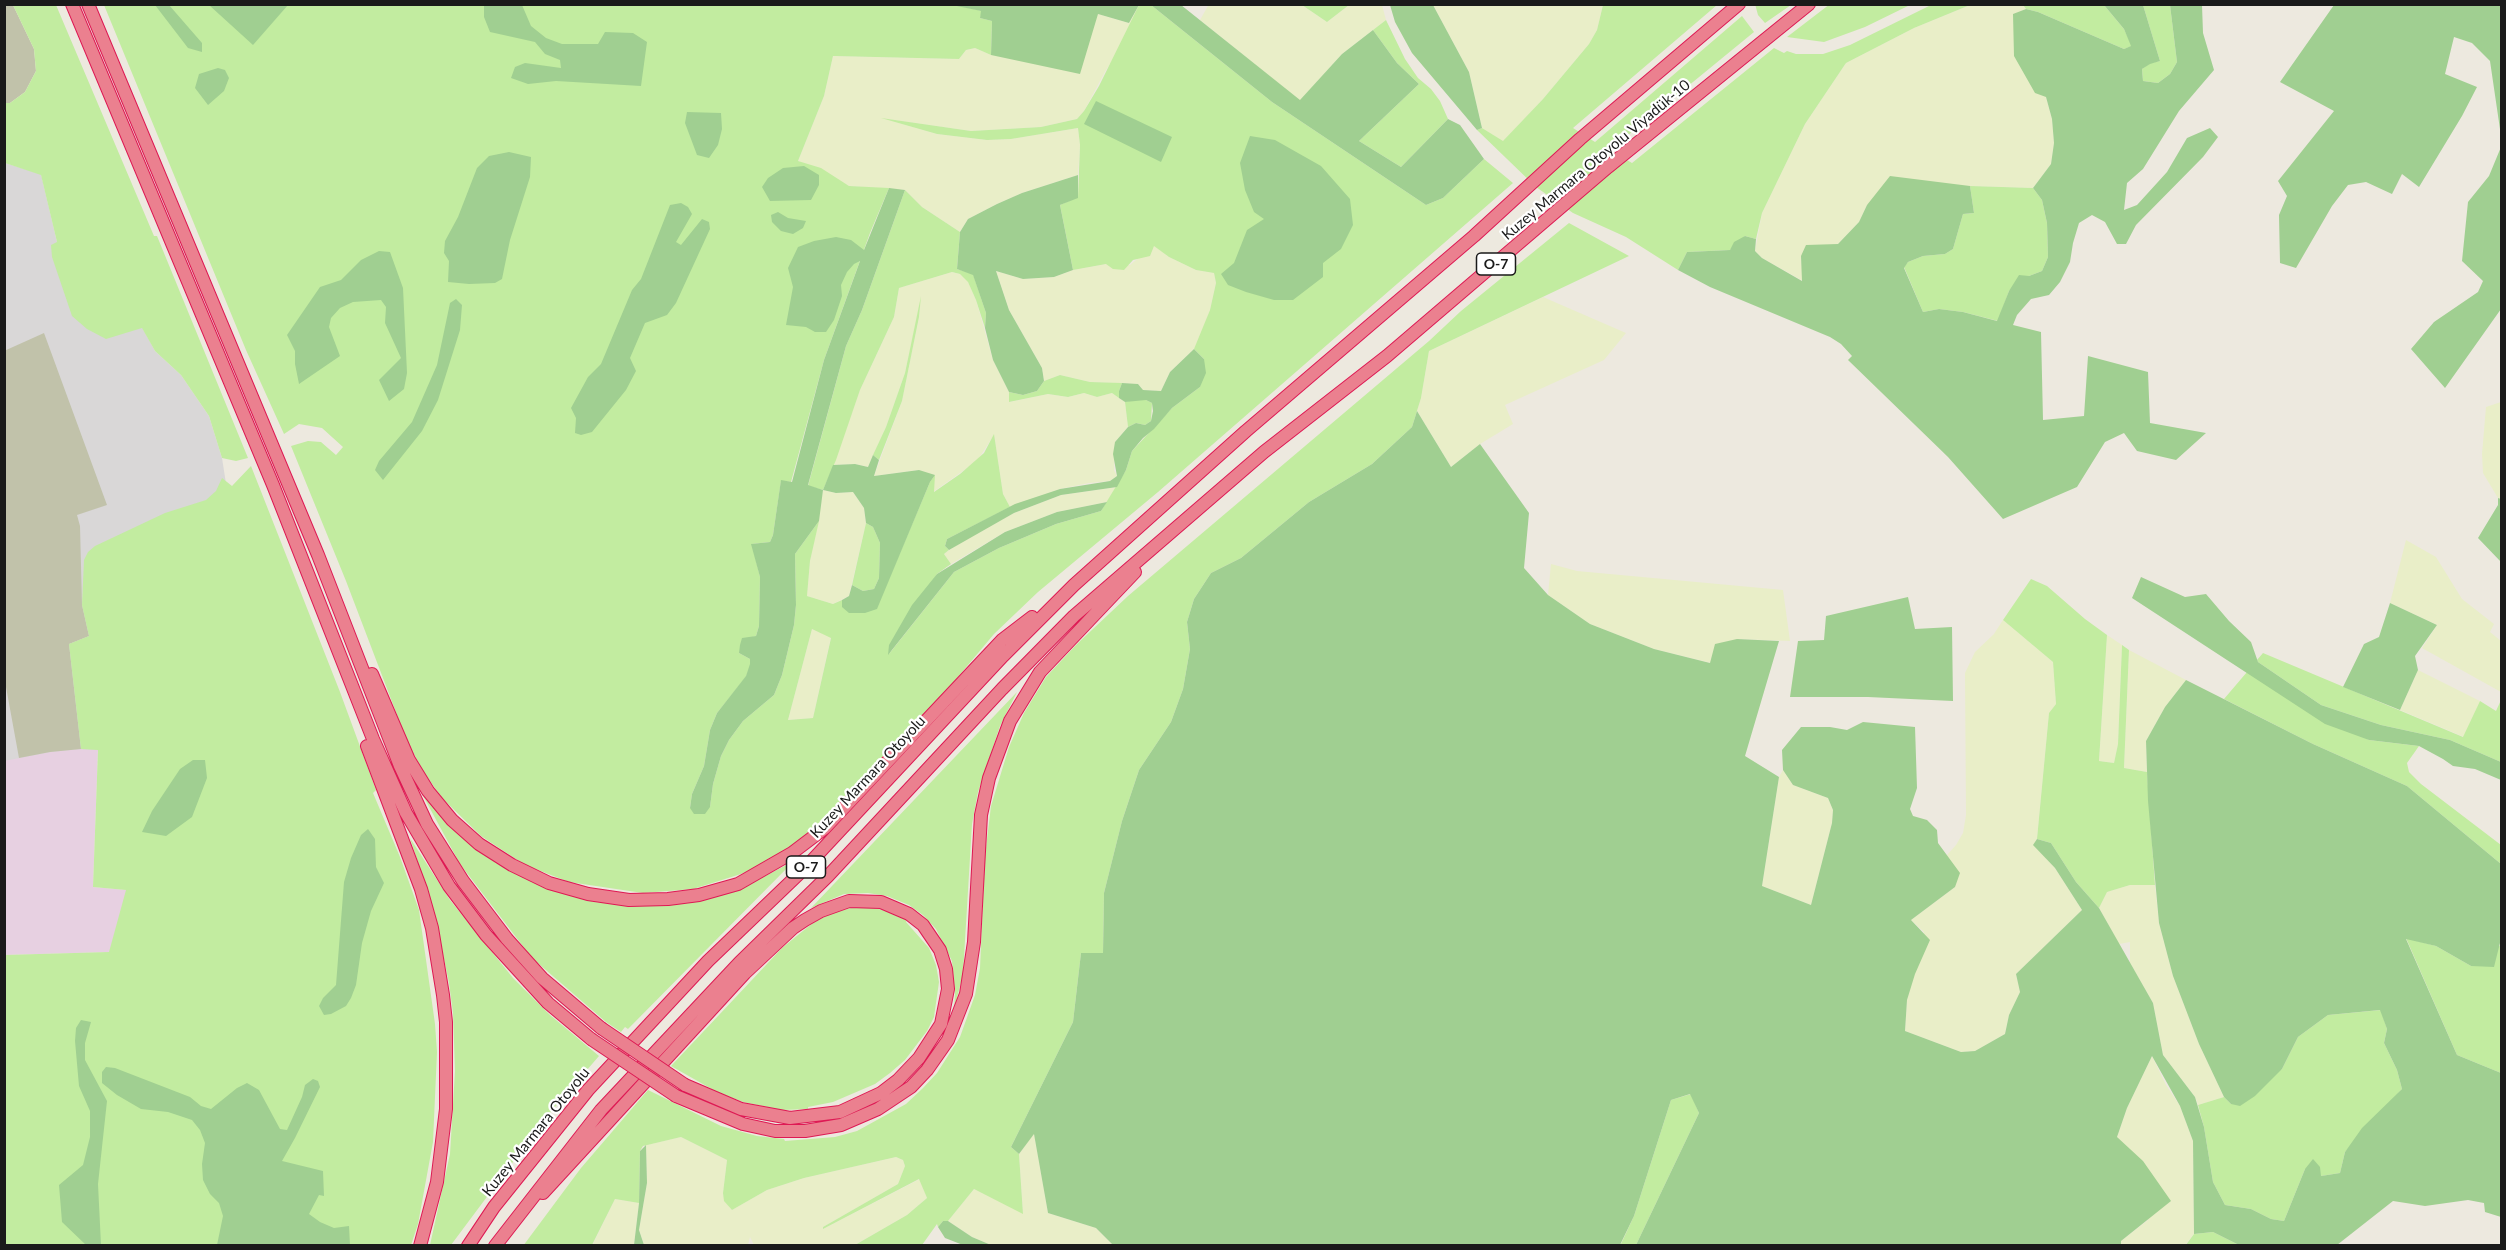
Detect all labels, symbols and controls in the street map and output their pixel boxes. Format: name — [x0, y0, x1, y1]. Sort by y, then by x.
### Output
street label: Kuzey Marmara Otoyolu Viyadük-10 — [1498, 76, 1694, 244]
road number: O-7 — [1476, 253, 1516, 275]
street label: Kuzey Marmara Otoyolu — [807, 712, 929, 842]
road number: O-7 — [786, 856, 826, 878]
street label: Kuzey Marmara Otoyolu — [479, 1064, 593, 1200]

